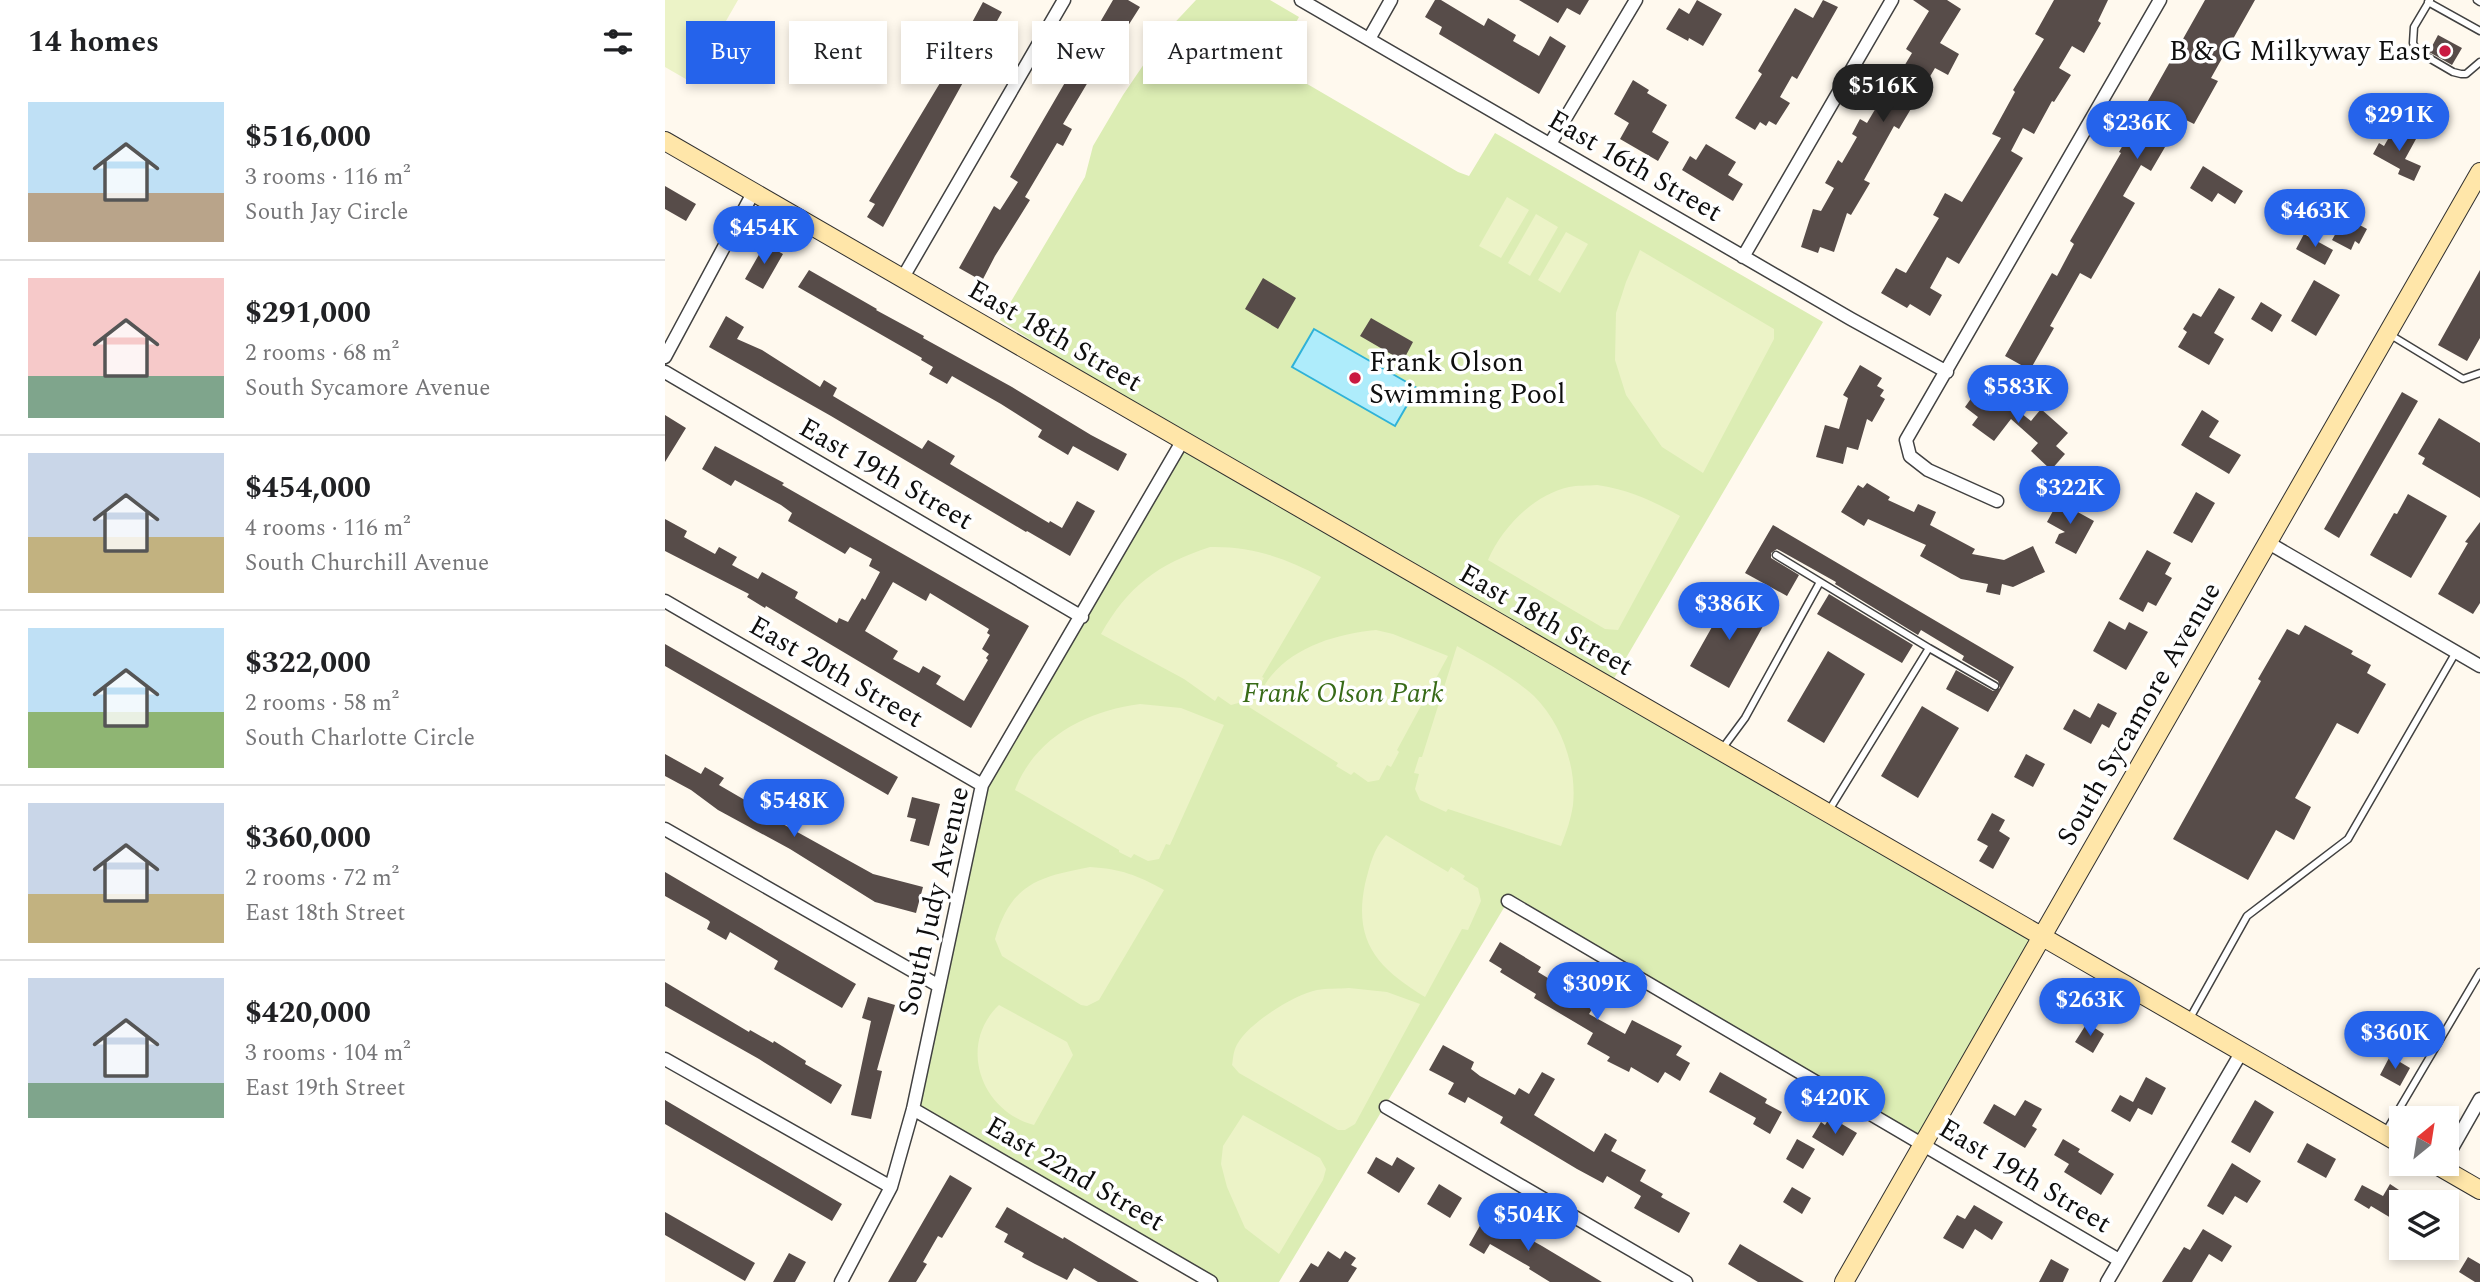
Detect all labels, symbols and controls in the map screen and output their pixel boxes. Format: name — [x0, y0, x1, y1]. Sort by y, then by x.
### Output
text: 14 homes — [28, 19, 159, 65]
chip: Buy — [686, 21, 775, 84]
chip: Rent — [789, 21, 887, 84]
chip: Filters — [901, 21, 1018, 84]
chip: New — [1032, 21, 1129, 84]
chip: Apartment — [1143, 21, 1307, 84]
icon: filters — [599, 23, 637, 61]
place label: B & G Milkyway East — [2169, 30, 2431, 73]
marker: B & G Milkyway East — [2437, 43, 2453, 59]
pin: $516K — [1834, 64, 1932, 124]
text: $516K — [1848, 69, 1918, 104]
pin: $291K — [2350, 94, 2448, 153]
text: $291K — [2364, 98, 2434, 133]
street label: East 16th Street — [1540, 99, 1730, 234]
pin: $236K — [2088, 102, 2186, 161]
text: $236K — [2102, 106, 2172, 141]
text: $516,000 — [245, 114, 371, 160]
icon: home — [84, 130, 168, 214]
text: 3 rooms · 116 m² — [245, 160, 411, 195]
pin: $463K — [2266, 190, 2364, 249]
text: $463K — [2280, 194, 2350, 229]
text: South Jay Circle — [245, 195, 408, 230]
pin: $454K — [715, 206, 813, 266]
text: $454K — [729, 211, 799, 246]
street label: East 18th Street — [960, 269, 1150, 404]
text: $291,000 — [245, 290, 371, 336]
icon: home — [84, 306, 168, 390]
text: 2 rooms · 68 m² — [245, 336, 399, 371]
place label: Frank Olson Swimming Pool — [1369, 341, 1565, 416]
pin: $583K — [1969, 366, 2067, 425]
marker: Frank Olson Swimming Pool — [1347, 370, 1363, 386]
text: $583K — [1983, 370, 2053, 405]
text: South Sycamore Avenue — [245, 371, 490, 406]
street label: East 19th Street — [791, 407, 981, 542]
text: $454,000 — [245, 465, 371, 511]
pin: $322K — [2021, 466, 2119, 526]
text: $322K — [2035, 471, 2105, 506]
icon: home — [84, 481, 168, 565]
text: 4 rooms · 116 m² — [245, 511, 411, 546]
text: South Churchill Avenue — [245, 546, 489, 581]
street label: East 18th Street — [1451, 553, 1641, 688]
street label: South Sycamore Avenue — [2046, 574, 2232, 854]
pin: $386K — [1680, 582, 1778, 642]
text: $386K — [1694, 587, 1764, 622]
street label: East 20th Street — [741, 605, 931, 740]
text: $322,000 — [245, 640, 371, 686]
icon: home — [84, 656, 168, 740]
park label: Frank Olson Park — [1242, 672, 1444, 715]
text: 2 rooms · 58 m² — [245, 686, 399, 721]
text: South Charlotte Circle — [245, 721, 475, 756]
pin: $548K — [745, 780, 843, 839]
street label: South Judy Avenue — [887, 782, 981, 1020]
text: $548K — [759, 784, 829, 819]
text: $360,000 — [245, 815, 371, 861]
icon: home — [84, 831, 168, 915]
text: 2 rooms · 72 m² — [245, 861, 399, 896]
text: East 18th Street — [245, 896, 405, 931]
pin: $309K — [1548, 962, 1646, 1022]
text: $309K — [1562, 967, 1632, 1002]
pin: $263K — [2041, 978, 2139, 1038]
text: $263K — [2055, 983, 2125, 1018]
text: $420,000 — [245, 990, 371, 1036]
icon: home — [84, 1006, 168, 1090]
pin: $360K — [2346, 1012, 2444, 1071]
text: $360K — [2360, 1016, 2430, 1051]
text: 3 rooms · 104 m² — [245, 1036, 411, 1071]
text: East 19th Street — [245, 1071, 405, 1106]
pin: $420K — [1786, 1076, 1884, 1136]
text: $420K — [1800, 1081, 1870, 1116]
street label: East 22nd Street — [977, 1105, 1173, 1243]
north arrow — [2389, 1106, 2459, 1176]
map controls — [2389, 1106, 2459, 1260]
street label: East 19th Street — [1930, 1107, 2120, 1245]
button: layers — [2389, 1190, 2459, 1260]
pin: $504K — [1479, 1194, 1577, 1253]
text: $504K — [1493, 1198, 1563, 1233]

